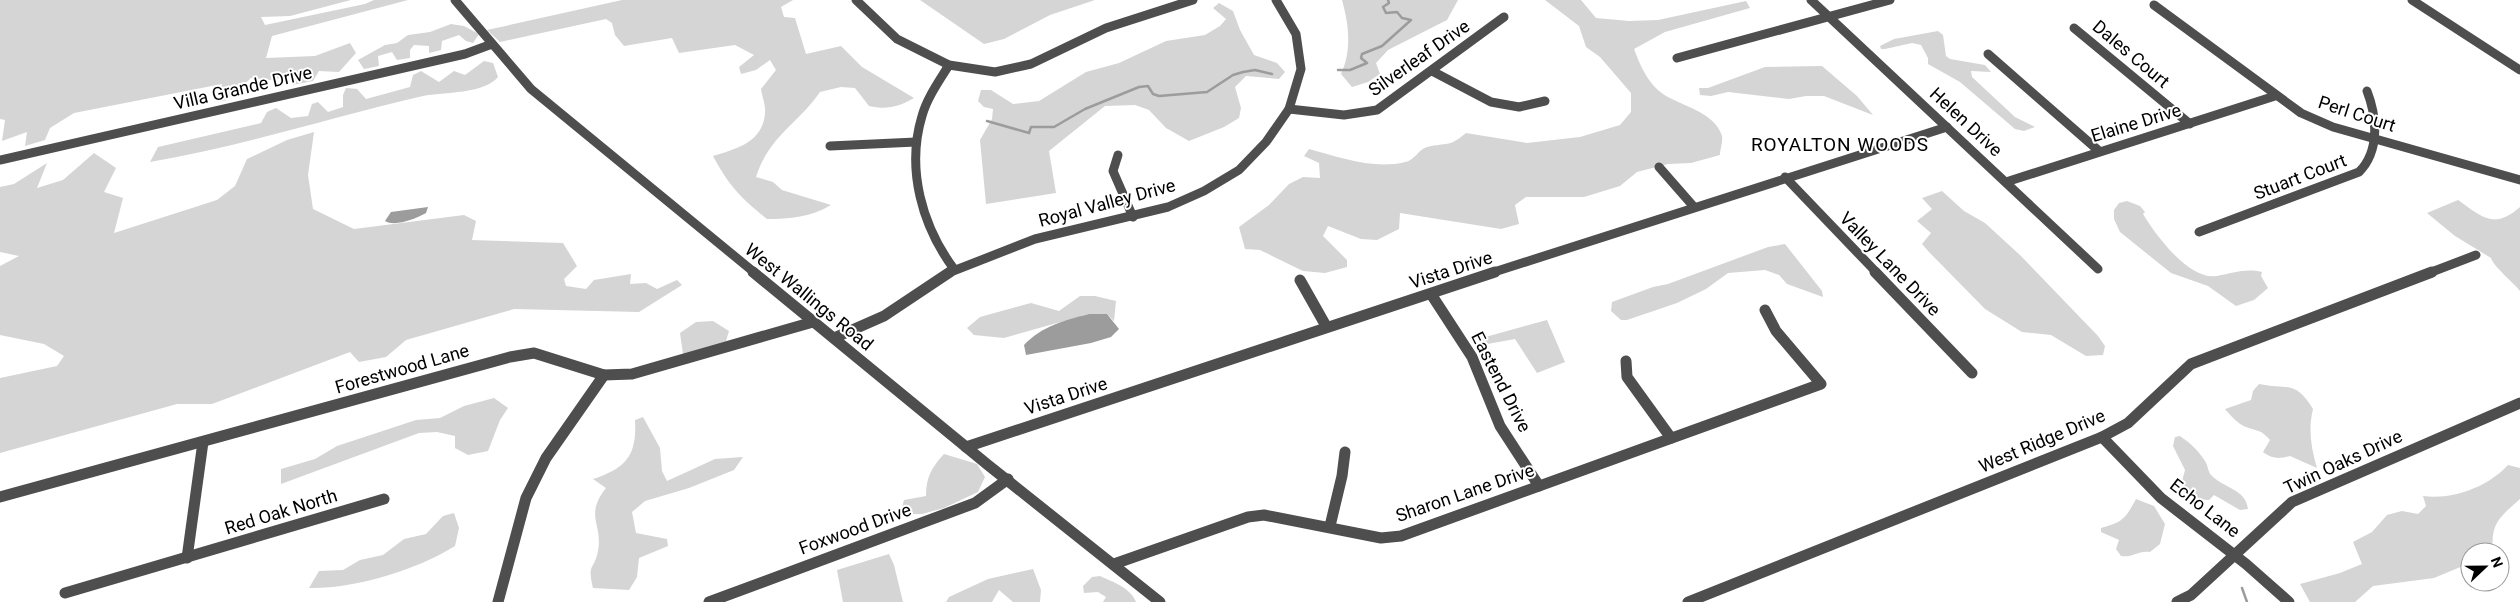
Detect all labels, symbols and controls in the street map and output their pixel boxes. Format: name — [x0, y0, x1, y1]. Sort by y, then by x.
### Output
street label: Silverleaf Drive — [1364, 15, 1473, 100]
street label: Dales Court — [2089, 15, 2174, 92]
street label: Villa Grande Drive — [172, 61, 314, 114]
street label: Helen Drive — [1926, 83, 2007, 160]
street label: Perl Court — [2316, 91, 2399, 136]
street label: Elaine Drive — [2088, 99, 2183, 146]
district label: ROYALTON WOODS — [1751, 133, 1929, 156]
street label: Stuart Court — [2251, 149, 2349, 204]
street label: Royal Valley Drive — [1036, 174, 1178, 231]
street label: Valley Lane Drive — [1836, 207, 1945, 320]
street label: West Wallings Road — [741, 239, 878, 355]
street label: Vista Drive — [1407, 246, 1495, 293]
street label: Eastend Drive — [1467, 328, 1536, 435]
street label: Forestwood Lane — [332, 339, 471, 398]
street label: Vista Drive — [1022, 372, 1110, 419]
street label: West Ridge Drive — [1976, 404, 2108, 477]
street label: Twin Oaks Drive — [2280, 425, 2405, 498]
street label: Sharon Lane Drive — [1393, 459, 1537, 526]
street label: Echo Lane — [2166, 474, 2245, 541]
street label: Red Oak North — [222, 484, 340, 539]
street label: Foxwood Drive — [796, 499, 914, 559]
north arrow — [2460, 542, 2510, 592]
text: N — [2488, 555, 2506, 570]

